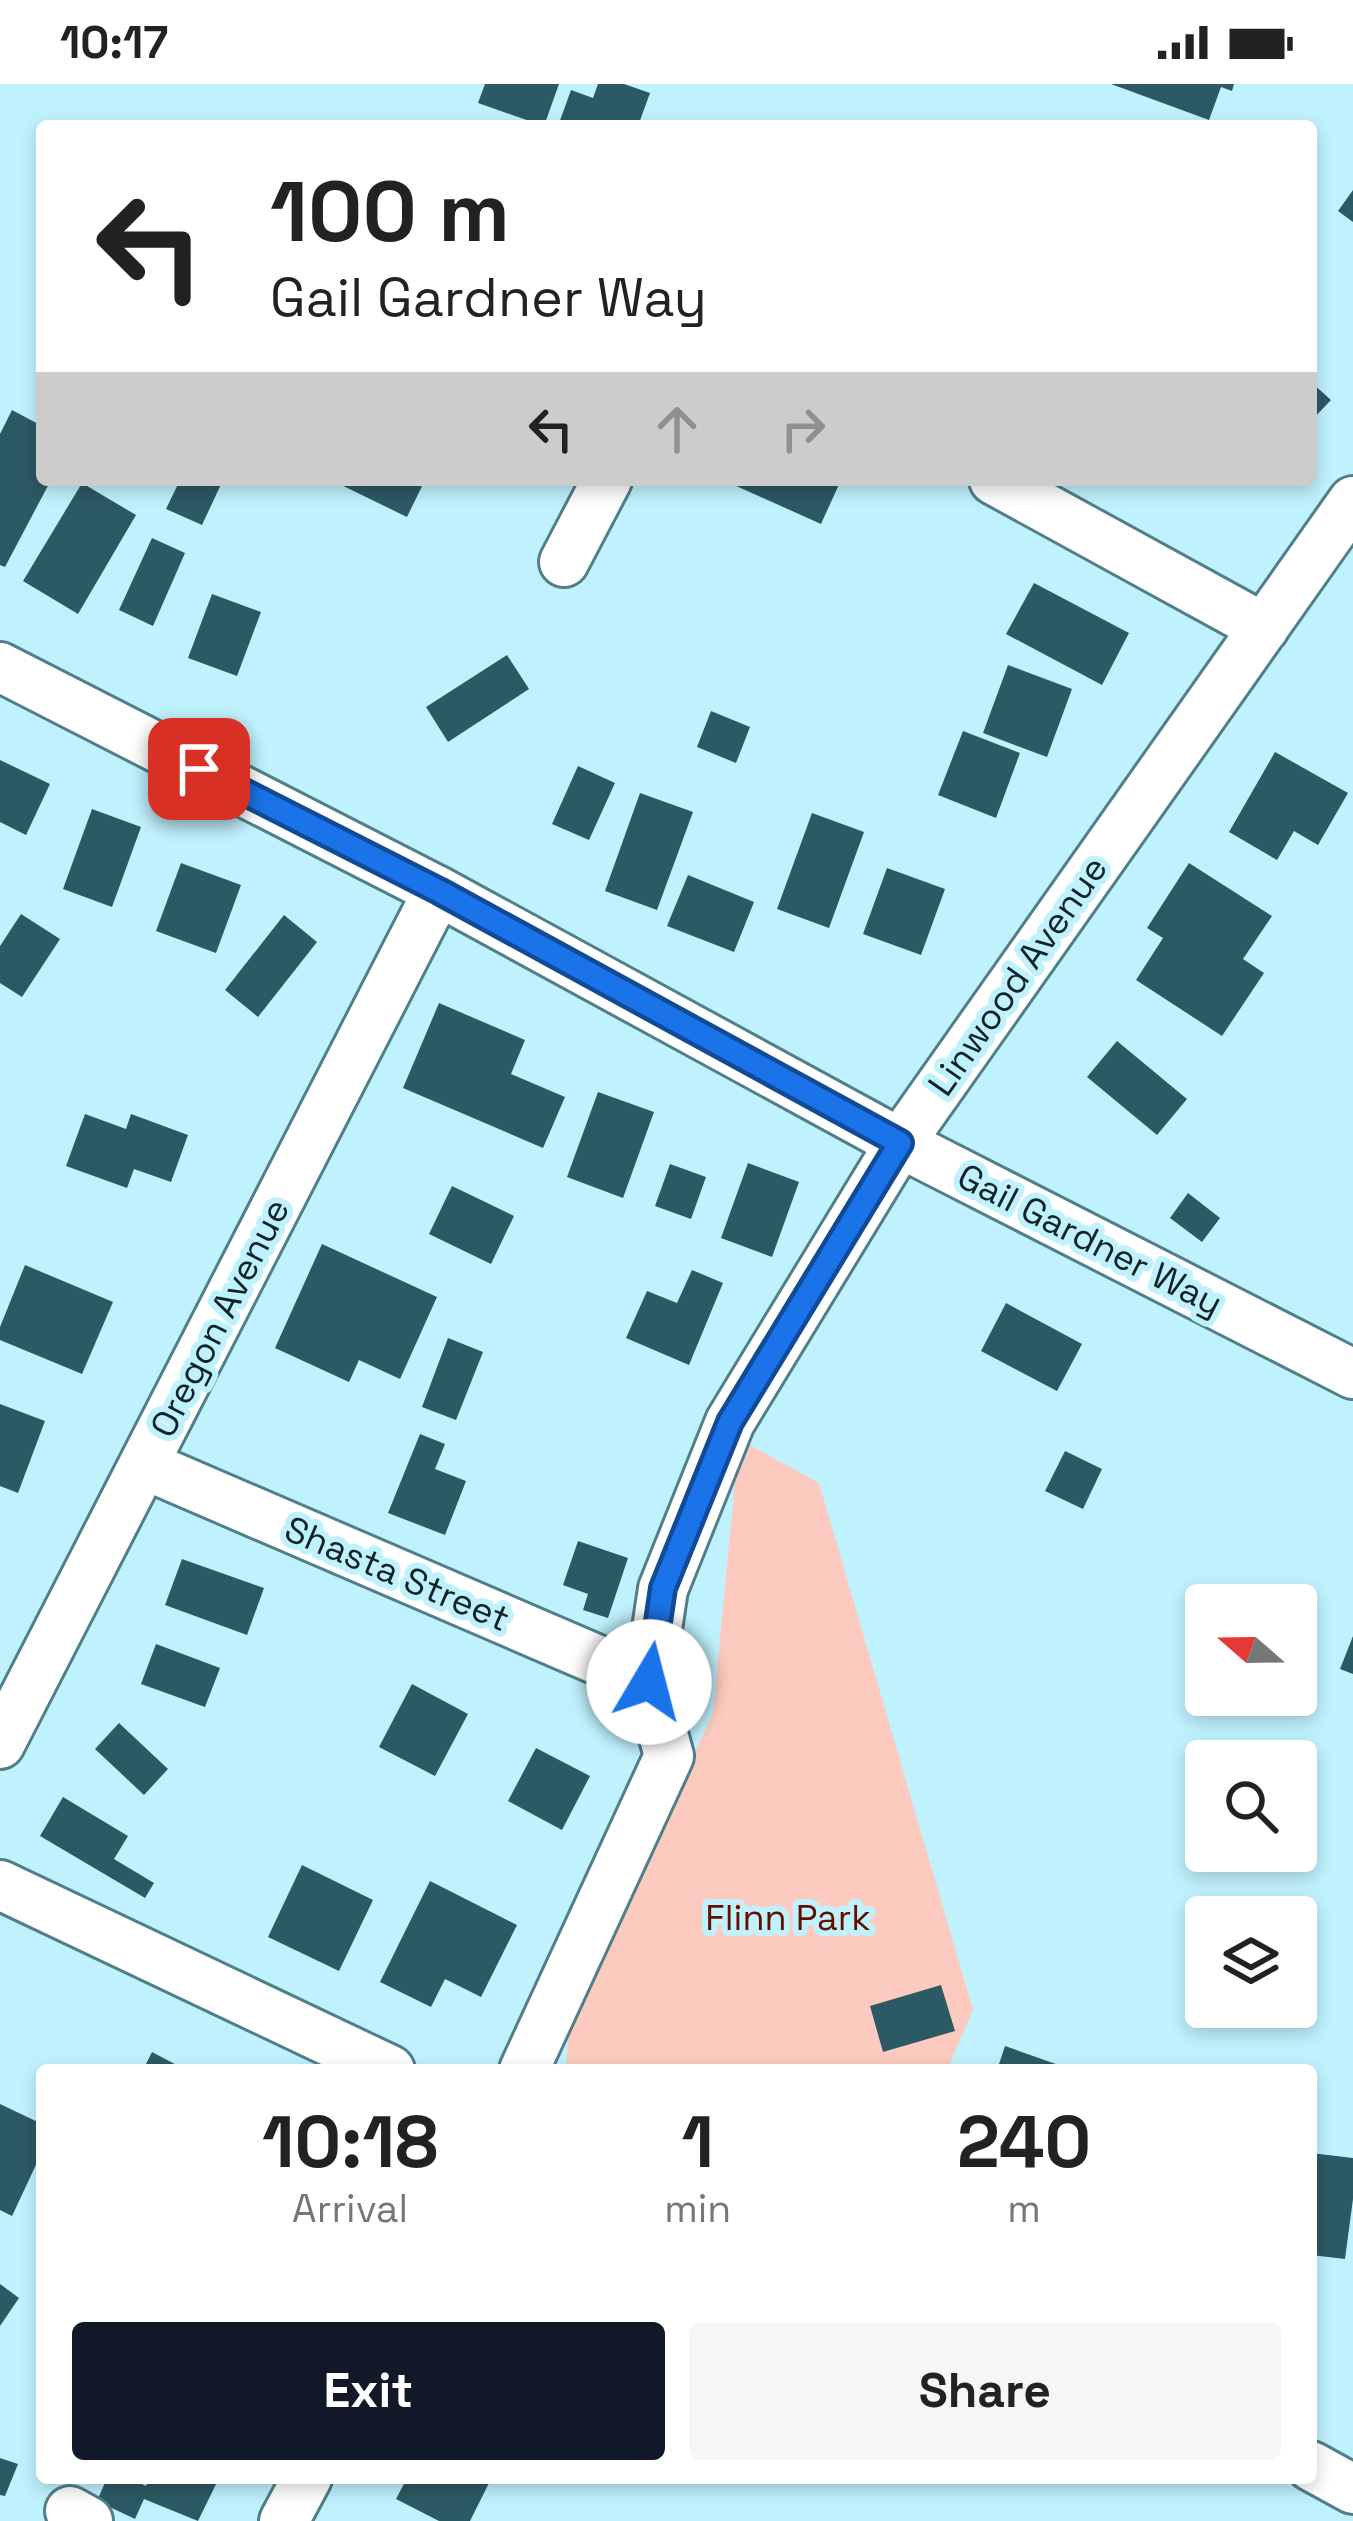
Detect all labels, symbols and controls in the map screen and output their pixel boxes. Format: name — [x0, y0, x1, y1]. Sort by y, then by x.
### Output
text: 10:17 — [60, 14, 168, 71]
text: 100 m — [270, 158, 510, 266]
icon: left — [72, 168, 228, 324]
text: Gail Gardner Way — [270, 263, 707, 332]
icon: left — [518, 396, 584, 462]
icon: ahead — [644, 396, 710, 462]
icon: right — [770, 396, 836, 462]
pin — [148, 718, 250, 820]
icon: arrive — [166, 736, 232, 802]
street label: Linwood Avenue — [918, 847, 1118, 1105]
street label: Gail Gardner Way — [950, 1153, 1230, 1327]
street label: Oregon Avenue — [140, 1191, 300, 1445]
street label: Shasta Street — [278, 1506, 516, 1642]
north arrow — [1185, 1584, 1317, 1716]
map controls — [1185, 1584, 1317, 2028]
position arrow — [586, 1619, 712, 1745]
button: search — [1185, 1740, 1317, 1872]
park label: Flinn Park — [705, 1895, 871, 1941]
button: layers — [1185, 1896, 1317, 2028]
text: 10:18 — [262, 2096, 438, 2188]
text: 1 — [681, 2096, 714, 2188]
text: 240 — [957, 2096, 1091, 2188]
text: Arrival — [292, 2184, 408, 2233]
text: min — [664, 2184, 731, 2233]
text: m — [1007, 2184, 1041, 2233]
button: Exit — [72, 2322, 665, 2460]
button: Share — [689, 2322, 1281, 2460]

